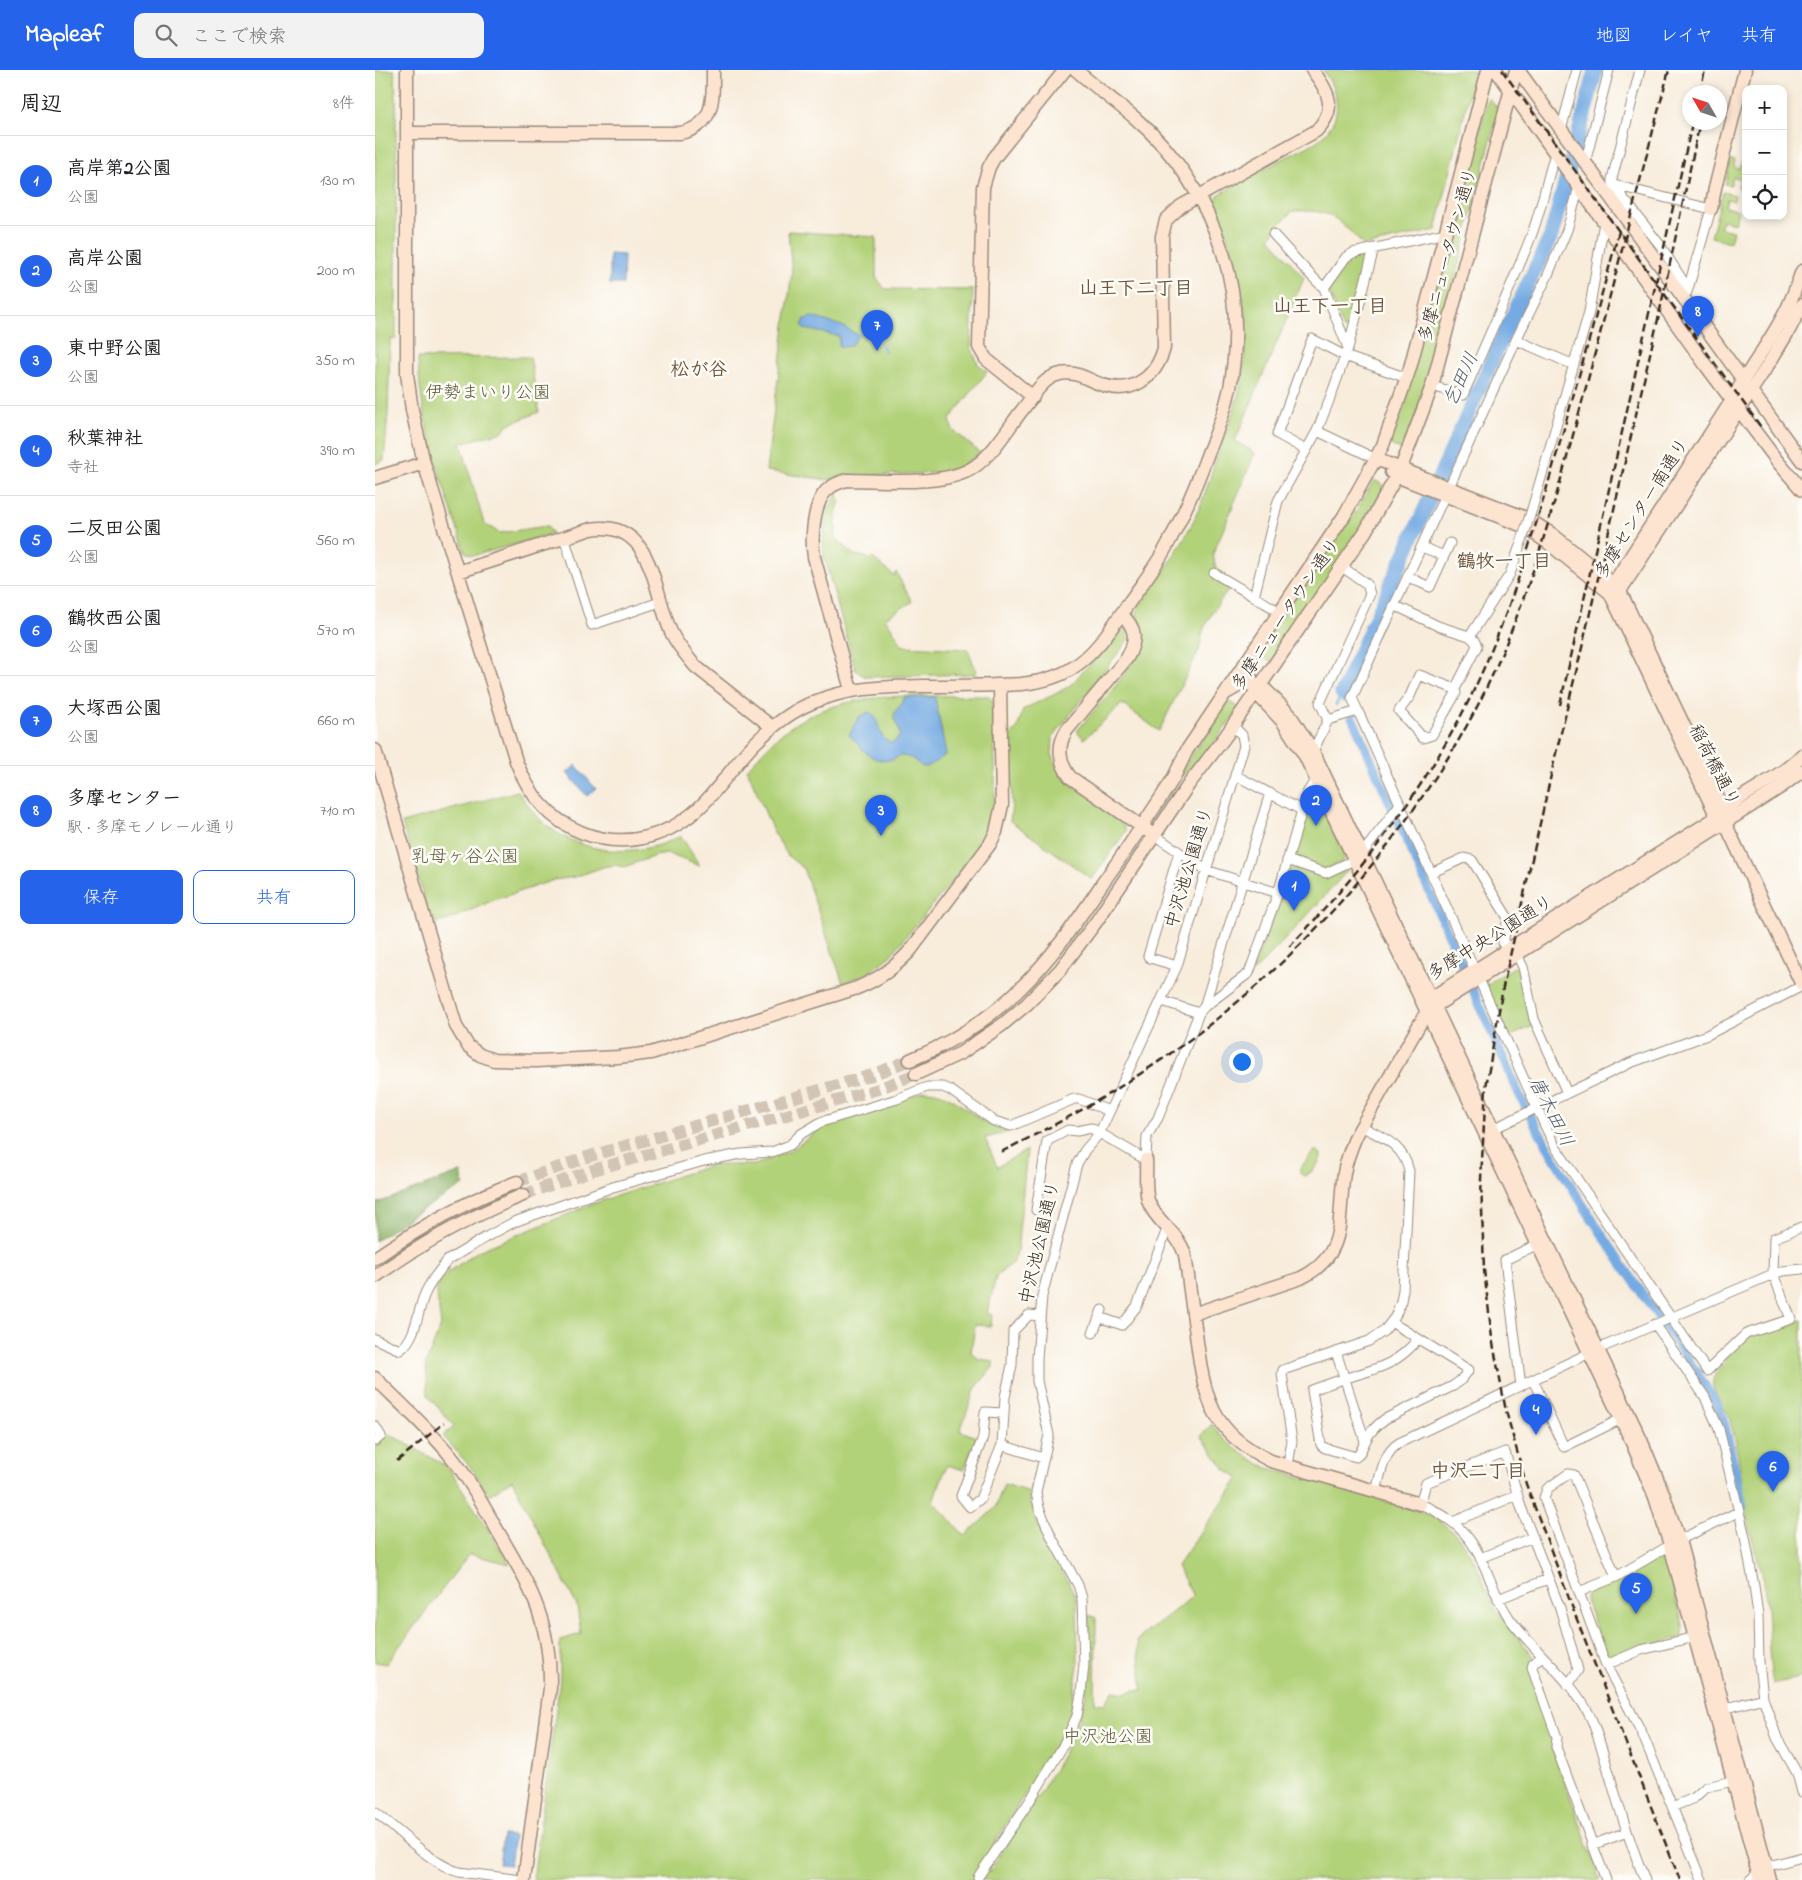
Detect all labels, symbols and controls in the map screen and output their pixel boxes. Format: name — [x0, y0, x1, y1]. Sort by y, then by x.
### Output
search box — [134, 13, 484, 58]
text: Mapleaf — [25, 18, 104, 53]
icon: search — [152, 21, 180, 49]
text: ここで検索 — [192, 24, 287, 51]
text: 地図 — [1596, 24, 1632, 50]
text: レイヤ — [1660, 24, 1713, 50]
text: 共有 — [1741, 24, 1777, 50]
north arrow — [1682, 85, 1727, 130]
map controls — [1742, 85, 1787, 220]
button: + — [1742, 85, 1787, 130]
text: 周辺 — [20, 90, 62, 120]
text: 8件 — [333, 92, 355, 116]
button: − — [1742, 130, 1787, 175]
text: 高岸第2公園 — [67, 156, 171, 183]
street label: 多摩ニュータウン通り — [1413, 165, 1485, 345]
text: 1 — [33, 169, 39, 193]
text: 130 m — [320, 169, 355, 193]
button: locate — [1742, 175, 1787, 220]
text: 公園 — [67, 186, 99, 210]
text: 高岸公園 — [67, 246, 143, 273]
text: 2 — [32, 259, 40, 283]
text: 200 m — [317, 259, 355, 283]
text: 公園 — [67, 276, 99, 300]
district label: 山王下二丁目 — [1079, 276, 1193, 303]
district label: 山王下一丁目 — [1273, 294, 1387, 321]
pin: 8 — [1682, 296, 1714, 337]
pin: 7 — [861, 310, 893, 351]
text: 東中野公園 — [67, 336, 162, 363]
water label: 乞田川 — [1438, 348, 1486, 412]
text: 3 — [33, 349, 39, 373]
text: 350 m — [316, 349, 355, 373]
district label: 松が谷 — [670, 357, 728, 384]
text: 公園 — [67, 366, 99, 390]
park label: 伊勢まいり公園 — [425, 381, 551, 407]
text: 秋葉神社 — [67, 426, 143, 453]
street label: 多摩センター南通り — [1589, 434, 1697, 584]
text: 4 — [33, 439, 39, 463]
text: 390 m — [320, 439, 355, 463]
text: 寺社 — [67, 456, 99, 480]
text: 二反田公園 — [67, 516, 162, 543]
text: 5 — [31, 529, 41, 553]
text: 560 m — [315, 529, 355, 553]
street label: 多摩ニュータウン通り — [1226, 533, 1348, 697]
text: 公園 — [67, 546, 99, 570]
district label: 鶴牧一丁目 — [1456, 549, 1552, 576]
text: 鶴牧西公園 — [67, 606, 162, 633]
text: 6 — [32, 619, 40, 643]
text: 570 m — [316, 619, 355, 643]
text: 公園 — [67, 636, 99, 660]
text: 大塚西公園 — [67, 696, 162, 723]
text: 7 — [33, 709, 39, 733]
text: 660 m — [318, 709, 355, 733]
street label: 稲荷橋通り — [1681, 720, 1745, 812]
text: 公園 — [67, 726, 99, 750]
pin: 2 — [1300, 785, 1332, 826]
text: 多摩センター — [67, 786, 181, 813]
pin: 3 — [865, 795, 897, 836]
text: 8 — [33, 799, 39, 823]
text: 710 m — [320, 799, 355, 823]
street label: 中沢池公園通り — [1159, 804, 1221, 932]
text: 駅 · 多摩モノレール通り — [67, 816, 237, 840]
park label: 乳母ヶ谷公園 — [411, 845, 519, 871]
button: 保存 — [20, 870, 183, 924]
button: 共有 — [193, 870, 355, 924]
pin: 1 — [1278, 870, 1310, 911]
street label: 多摩中央公園通り — [1423, 890, 1559, 988]
your location — [1229, 1049, 1255, 1075]
water label: 唐木田川 — [1521, 1072, 1579, 1152]
street label: 中沢池公園通り — [1014, 1179, 1068, 1307]
pin: 4 — [1520, 1394, 1552, 1435]
pin: 6 — [1757, 1451, 1789, 1492]
district label: 中沢二丁目 — [1430, 1459, 1526, 1486]
pin: 5 — [1620, 1573, 1652, 1614]
park label: 中沢池公園 — [1063, 1725, 1153, 1751]

